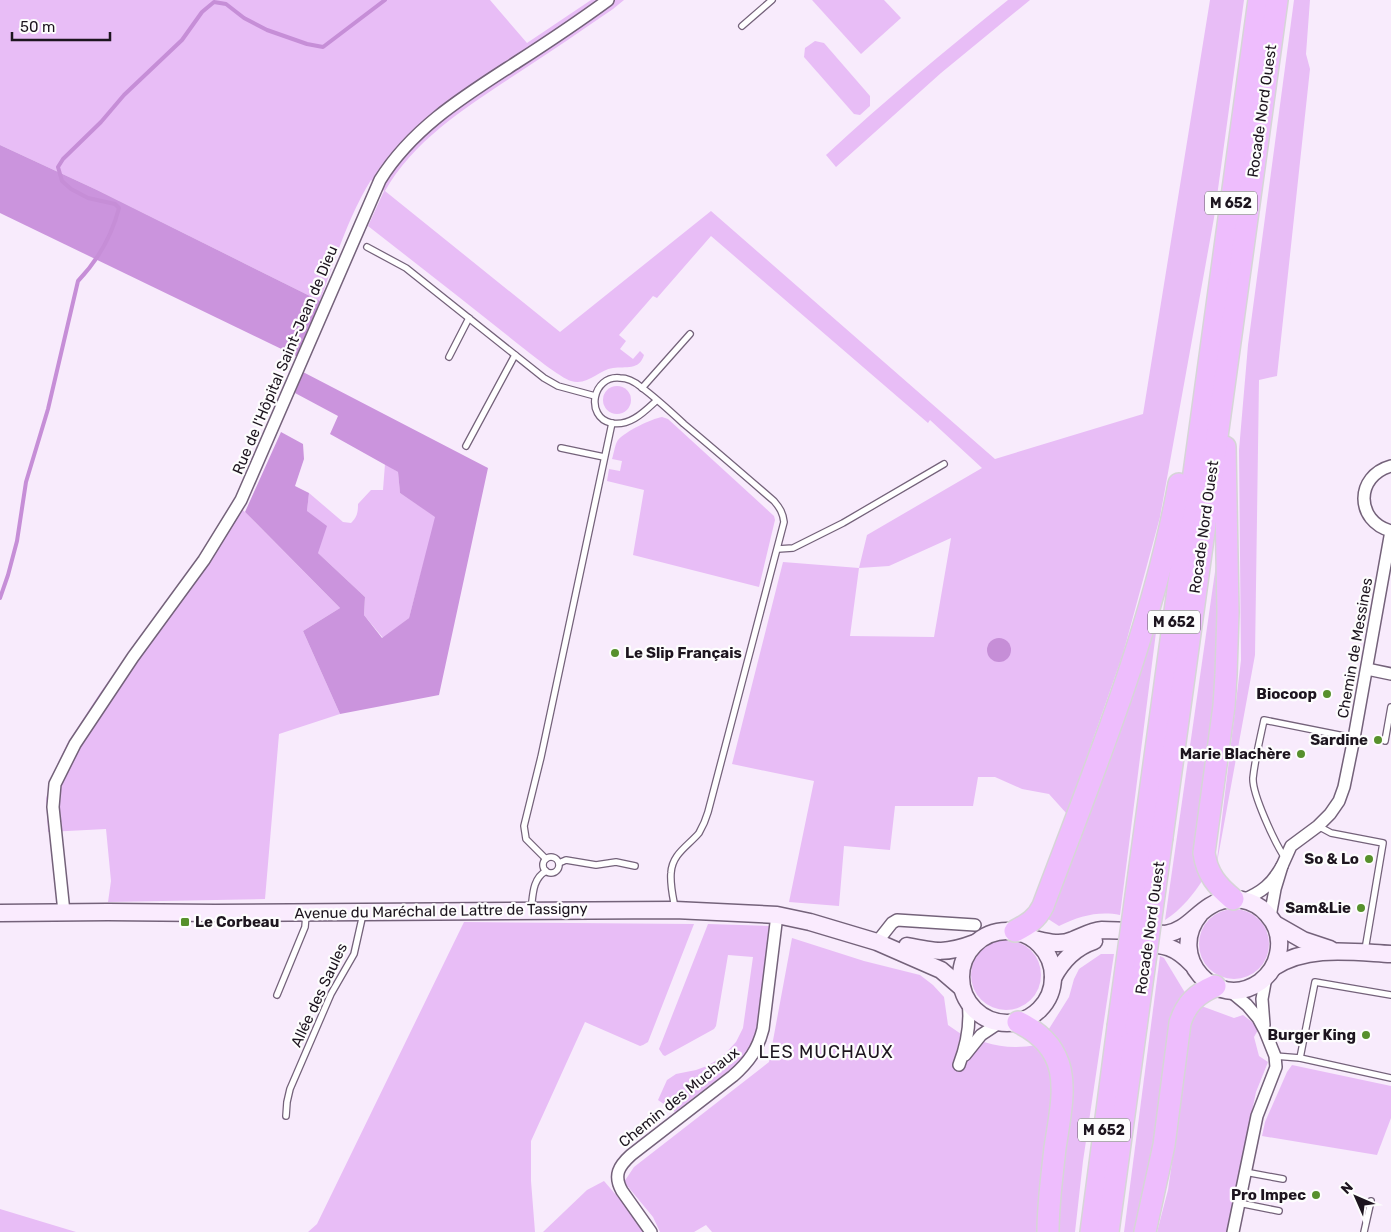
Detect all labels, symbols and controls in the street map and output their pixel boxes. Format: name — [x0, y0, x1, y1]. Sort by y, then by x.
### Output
scale bar — [12, 10, 110, 42]
text: 50 m — [20, 18, 55, 36]
street label: Rocade Nord Ouest — [1244, 43, 1280, 179]
road number: M 652 — [1205, 192, 1257, 214]
street label: Rue de l'Hôpital Saint-Jean de Dieu — [229, 243, 341, 477]
street label: Rocade Nord Ouest — [1186, 459, 1222, 595]
street label: Chemin de Messines — [1334, 576, 1376, 720]
road number: M 652 — [1148, 610, 1200, 634]
place label: Le Slip Français — [625, 644, 742, 662]
marker: Le Slip Français — [609, 647, 621, 659]
place label: Biocoop — [1256, 685, 1317, 703]
marker: Biocoop — [1321, 688, 1333, 700]
place label: Sardine — [1310, 731, 1368, 749]
marker: Sardine — [1372, 734, 1384, 746]
place label: Marie Blachère — [1180, 745, 1291, 763]
marker: Marie Blachère — [1295, 748, 1307, 760]
place label: So & Lo — [1304, 850, 1359, 868]
marker: So & Lo — [1363, 853, 1375, 865]
street label: Rocade Nord Ouest — [1132, 860, 1168, 996]
street label: Avenue du Maréchal de Lattre de Tassigny — [294, 899, 588, 923]
place label: Sam&Lie — [1285, 899, 1351, 917]
marker: Sam&Lie — [1355, 902, 1367, 914]
place label: Le Corbeau — [195, 913, 279, 931]
marker: Le Corbeau — [179, 916, 191, 928]
street label: Allée des Saules — [287, 940, 351, 1050]
place label: Burger King — [1268, 1026, 1356, 1044]
marker: Burger King — [1360, 1029, 1372, 1041]
district label: LES MUCHAUX — [758, 1041, 894, 1063]
street label: Chemin des Muchaux — [615, 1043, 743, 1151]
road number: M 652 — [1078, 1118, 1130, 1142]
north arrow — [1331, 1172, 1381, 1222]
text: N — [1338, 1179, 1357, 1198]
place label: Pro Impec — [1231, 1186, 1306, 1204]
marker: Pro Impec — [1310, 1189, 1322, 1201]

